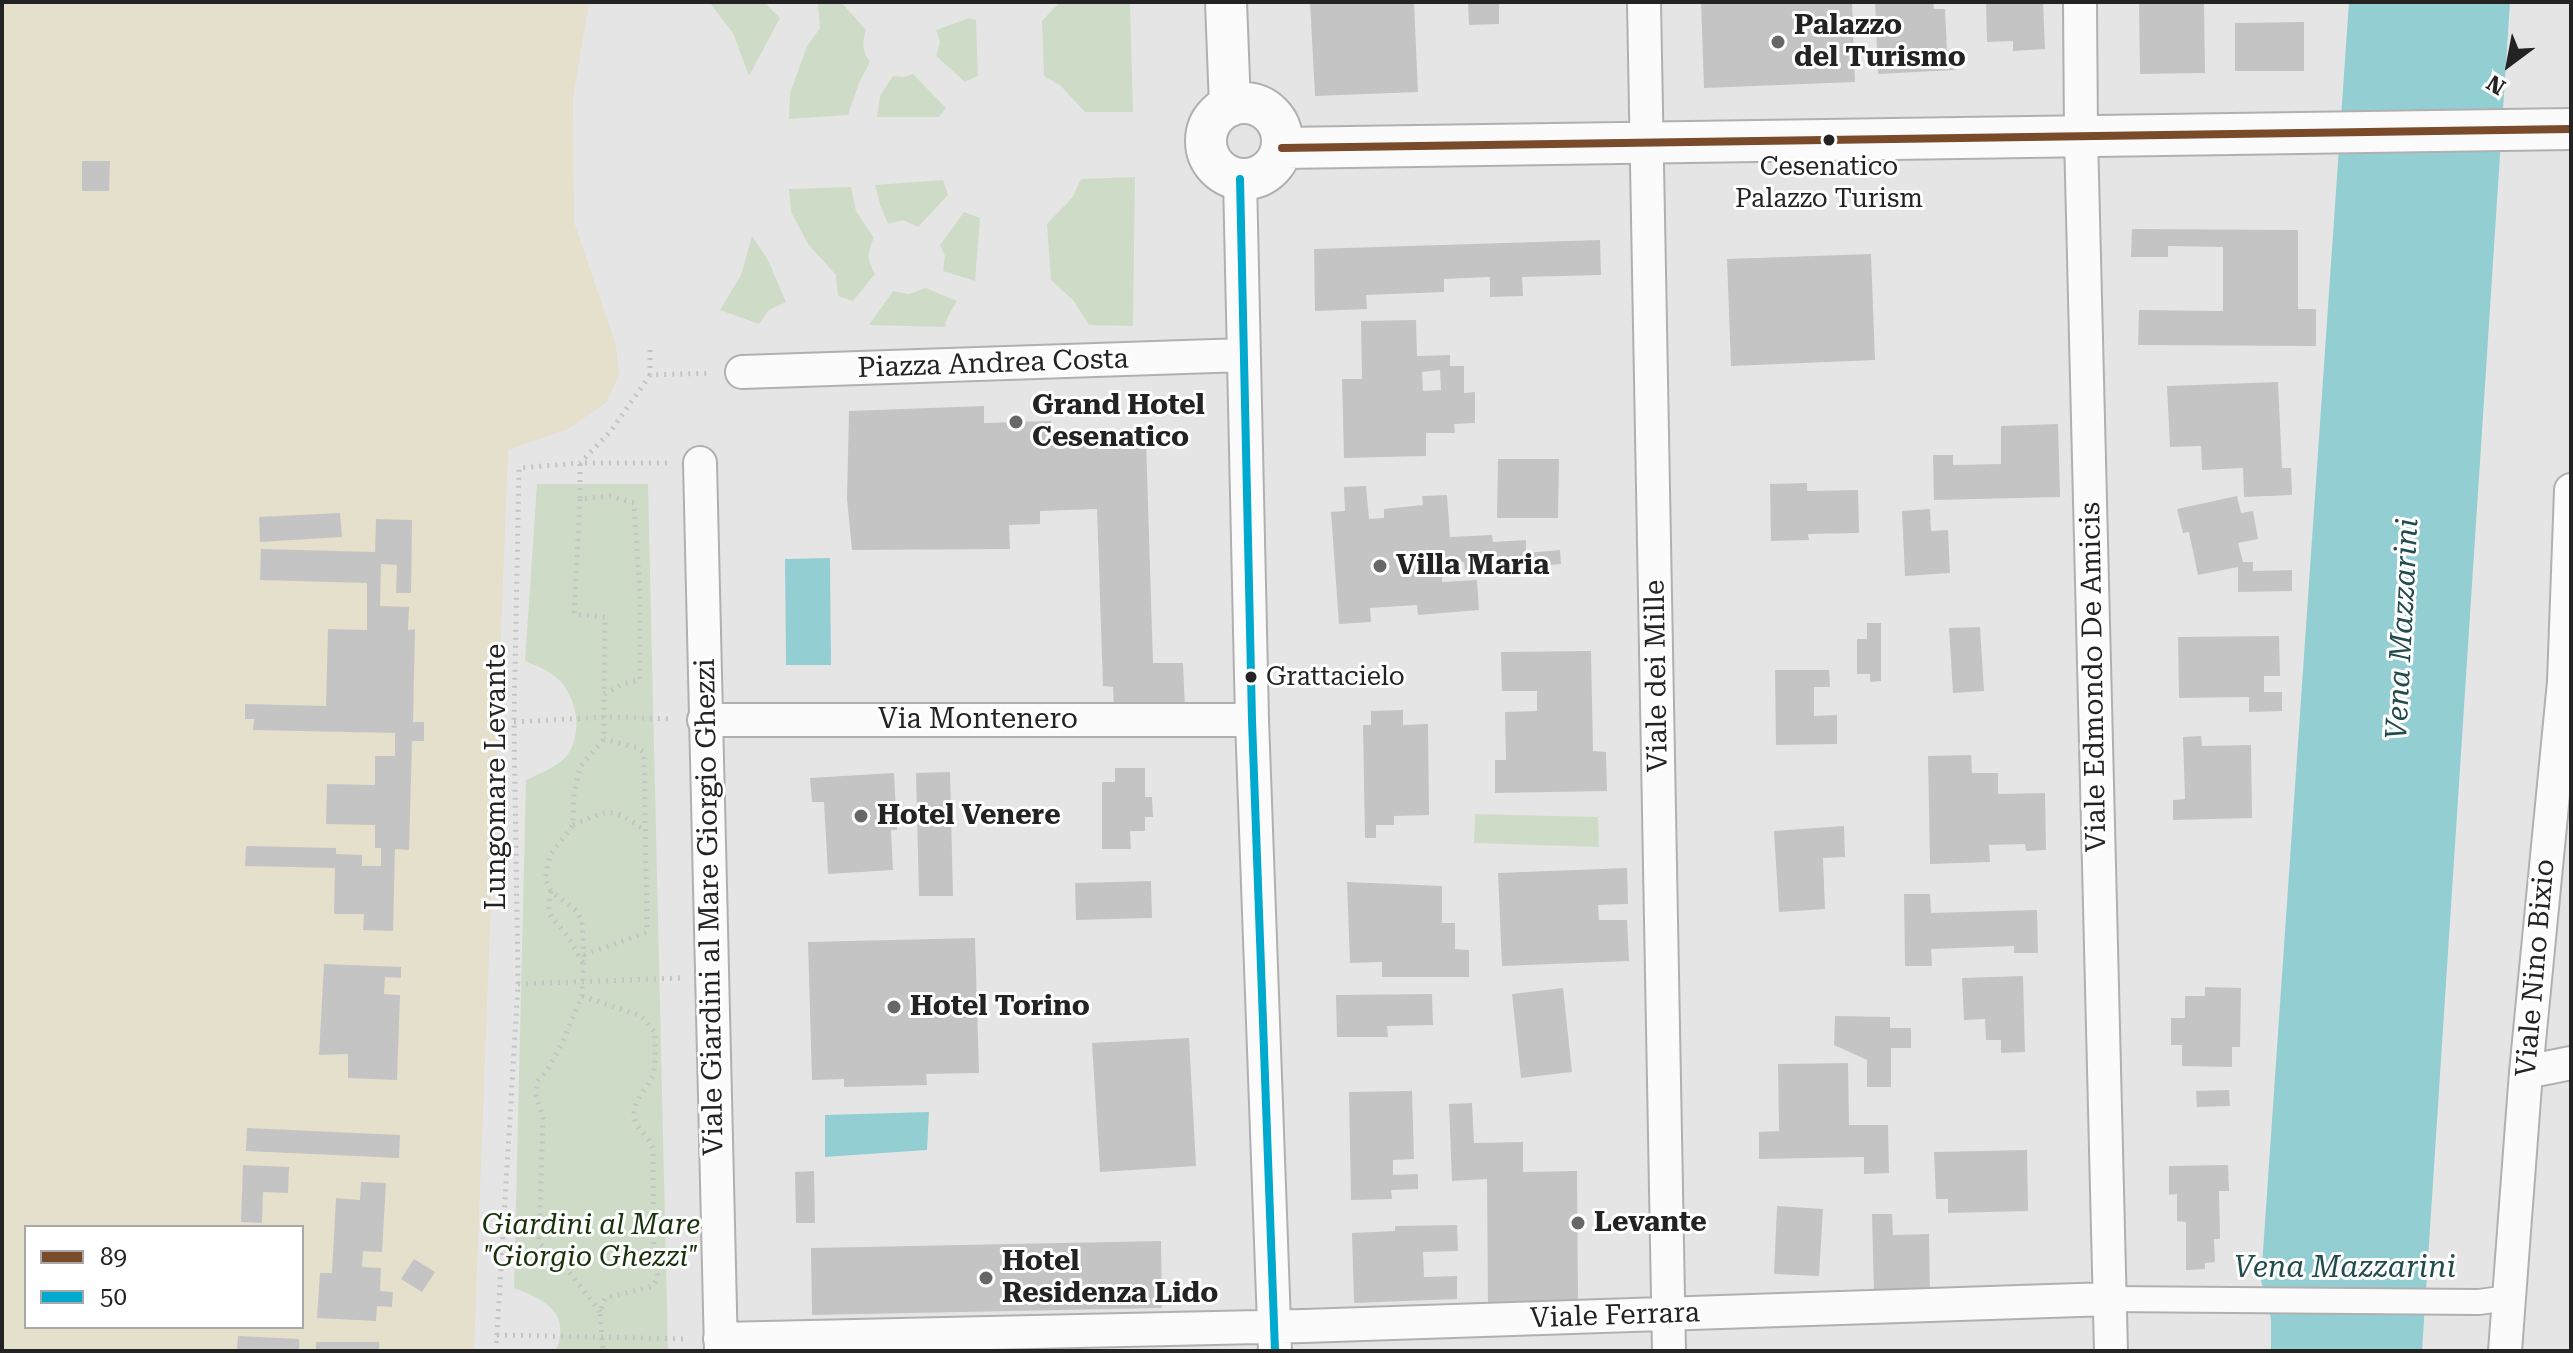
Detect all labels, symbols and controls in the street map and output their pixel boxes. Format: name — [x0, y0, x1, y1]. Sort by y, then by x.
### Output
place label: Palazzo del Turismo — [1794, 9, 1966, 75]
north arrow — [2469, 24, 2549, 104]
marker: Palazzo del Turismo — [1769, 33, 1787, 51]
text: N — [2482, 70, 2510, 100]
marker: Cesenatico Palazzo Turism — [1821, 132, 1837, 148]
place label: Cesenatico Palazzo Turism — [1735, 151, 1923, 212]
street label: Piazza Andrea Costa — [857, 342, 1129, 386]
place label: Grand Hotel Cesenatico — [1032, 389, 1205, 455]
marker: Grand Hotel Cesenatico — [1007, 413, 1025, 431]
street label: Viale Edmondo De Amicis — [2074, 502, 2114, 852]
water label: Vena Mazzarini — [2379, 517, 2427, 741]
place label: Villa Maria — [1396, 549, 1550, 583]
marker: Villa Maria — [1371, 557, 1389, 575]
street label: Viale dei Mille — [1639, 580, 1675, 772]
street label: Lungomare Levante — [480, 644, 514, 910]
street label: Viale Giardini al Mare Giorgio Ghezzi — [689, 658, 731, 1156]
place label: Grattacielo — [1266, 661, 1405, 693]
marker: Grattacielo — [1243, 669, 1259, 685]
street label: Via Montenero — [878, 703, 1078, 737]
place label: Hotel Venere — [877, 799, 1061, 833]
marker: Hotel Venere — [852, 807, 870, 825]
street label: Viale Nino Bixio — [2510, 858, 2562, 1078]
place label: Hotel Torino — [910, 990, 1090, 1024]
marker: Hotel Torino — [885, 998, 903, 1016]
place label: Levante — [1594, 1206, 1707, 1240]
park label: Giardini al Mare "Giorgio Ghezzi" — [482, 1209, 700, 1275]
marker: Levante — [1569, 1214, 1587, 1232]
legend — [24, 1225, 304, 1329]
text: 89 — [100, 1243, 127, 1271]
place label: Hotel Residenza Lido — [1002, 1245, 1218, 1311]
water label: Vena Mazzarini — [2234, 1250, 2456, 1286]
marker: Hotel Residenza Lido — [977, 1269, 995, 1287]
text: 50 — [100, 1283, 127, 1311]
street label: Viale Ferrara — [1529, 1296, 1701, 1336]

